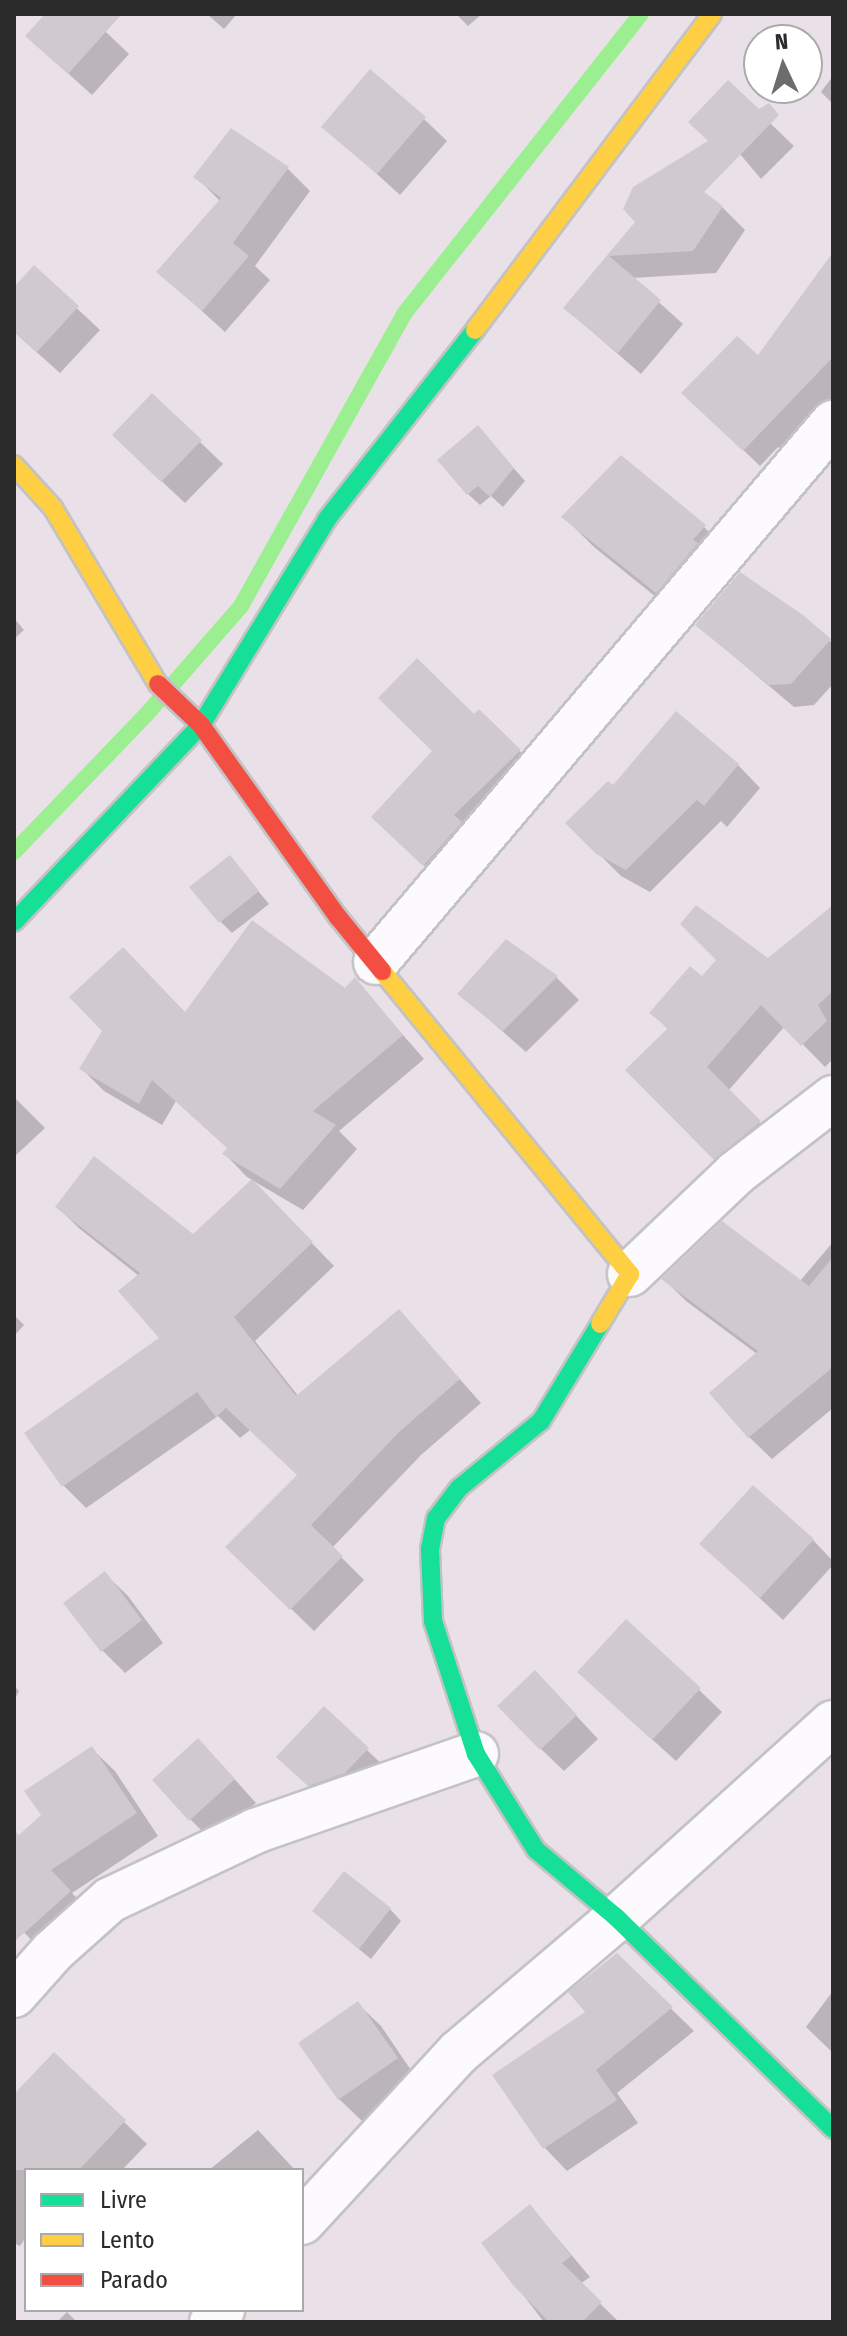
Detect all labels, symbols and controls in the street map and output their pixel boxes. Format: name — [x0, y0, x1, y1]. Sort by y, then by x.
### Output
north arrow — [743, 24, 823, 104]
text: N — [774, 28, 789, 55]
legend — [24, 2168, 304, 2312]
text: Livre — [100, 2186, 147, 2214]
text: Lento — [100, 2226, 155, 2254]
text: Parado — [100, 2266, 168, 2294]

